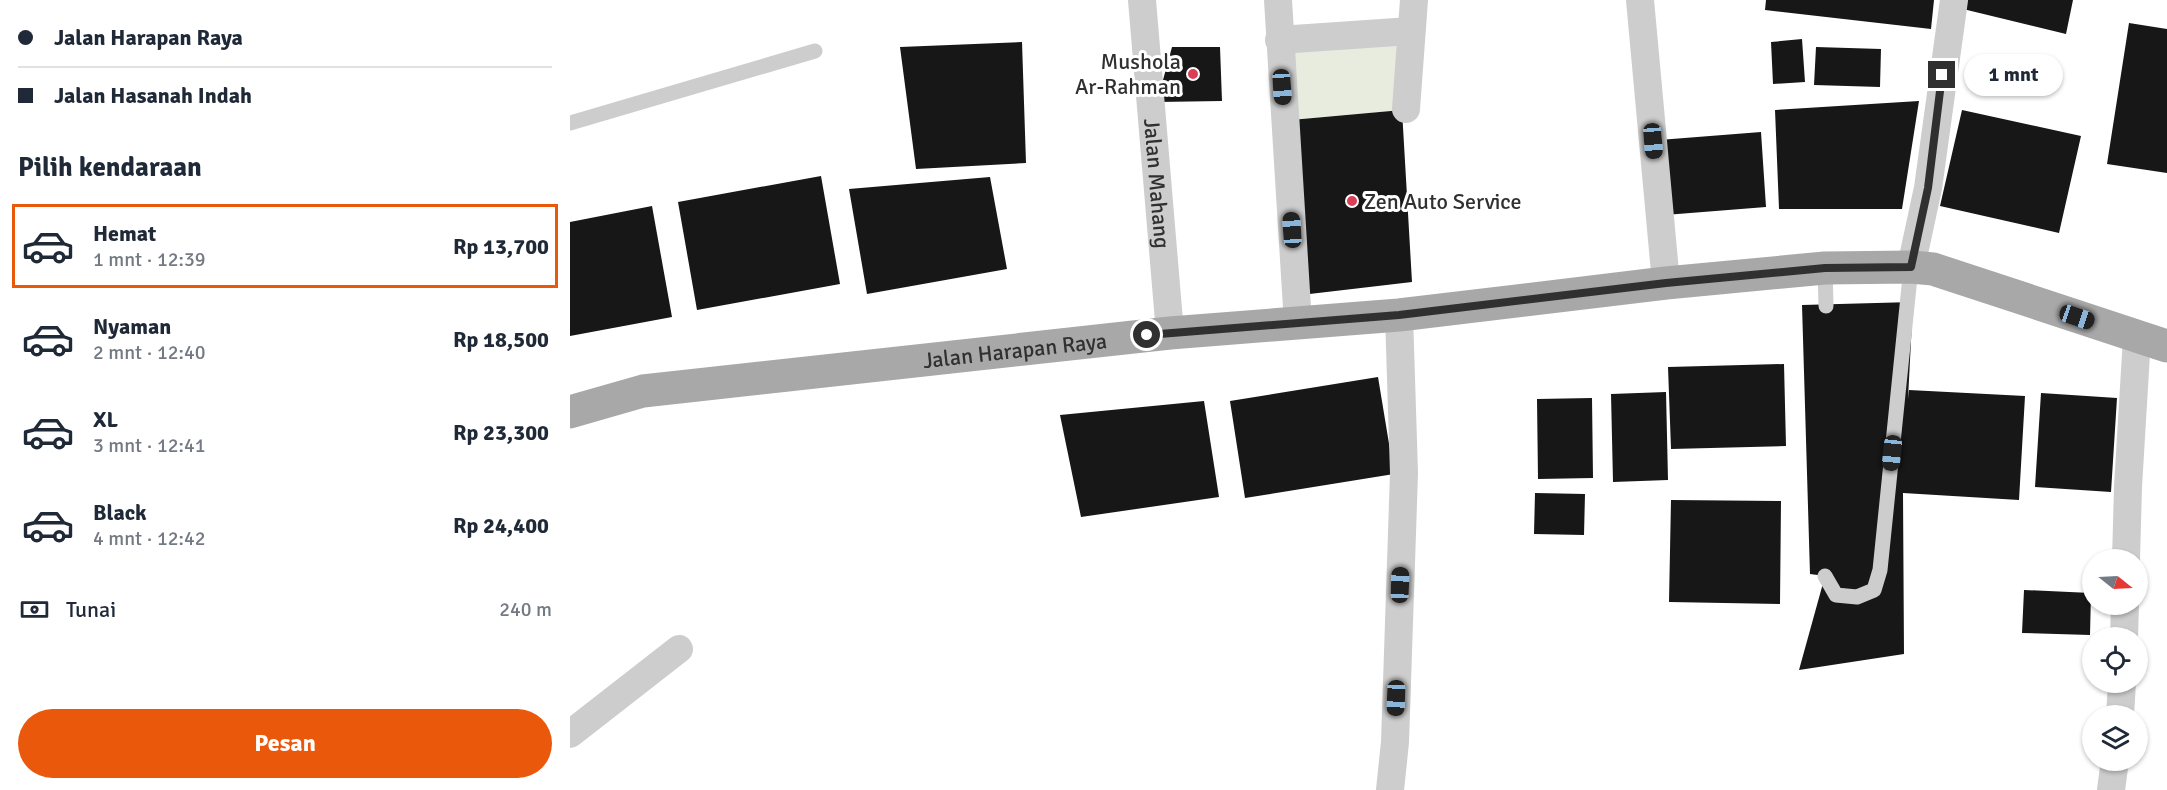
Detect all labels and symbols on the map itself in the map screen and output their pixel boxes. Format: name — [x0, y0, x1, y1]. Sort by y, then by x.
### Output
place label: Mushola Ar-Rahman — [1075, 48, 1181, 100]
callout: 1 mnt — [1963, 54, 2062, 96]
route end — [1928, 61, 1955, 88]
marker: Mushola Ar-Rahman — [1186, 67, 1200, 81]
car — [1272, 68, 1292, 106]
street label: Jalan Mahang — [1138, 117, 1176, 250]
car — [1642, 122, 1664, 160]
place label: Zen Auto Service — [1364, 188, 1522, 215]
marker: Zen Auto Service — [1345, 194, 1359, 208]
car — [1282, 211, 1302, 249]
car — [2057, 303, 2097, 331]
route start — [1133, 321, 1160, 348]
street label: Jalan Harapan Raya — [921, 327, 1108, 374]
car — [1881, 434, 1903, 472]
north arrow — [2082, 549, 2148, 615]
car — [1390, 567, 1410, 603]
car — [1386, 680, 1406, 716]

